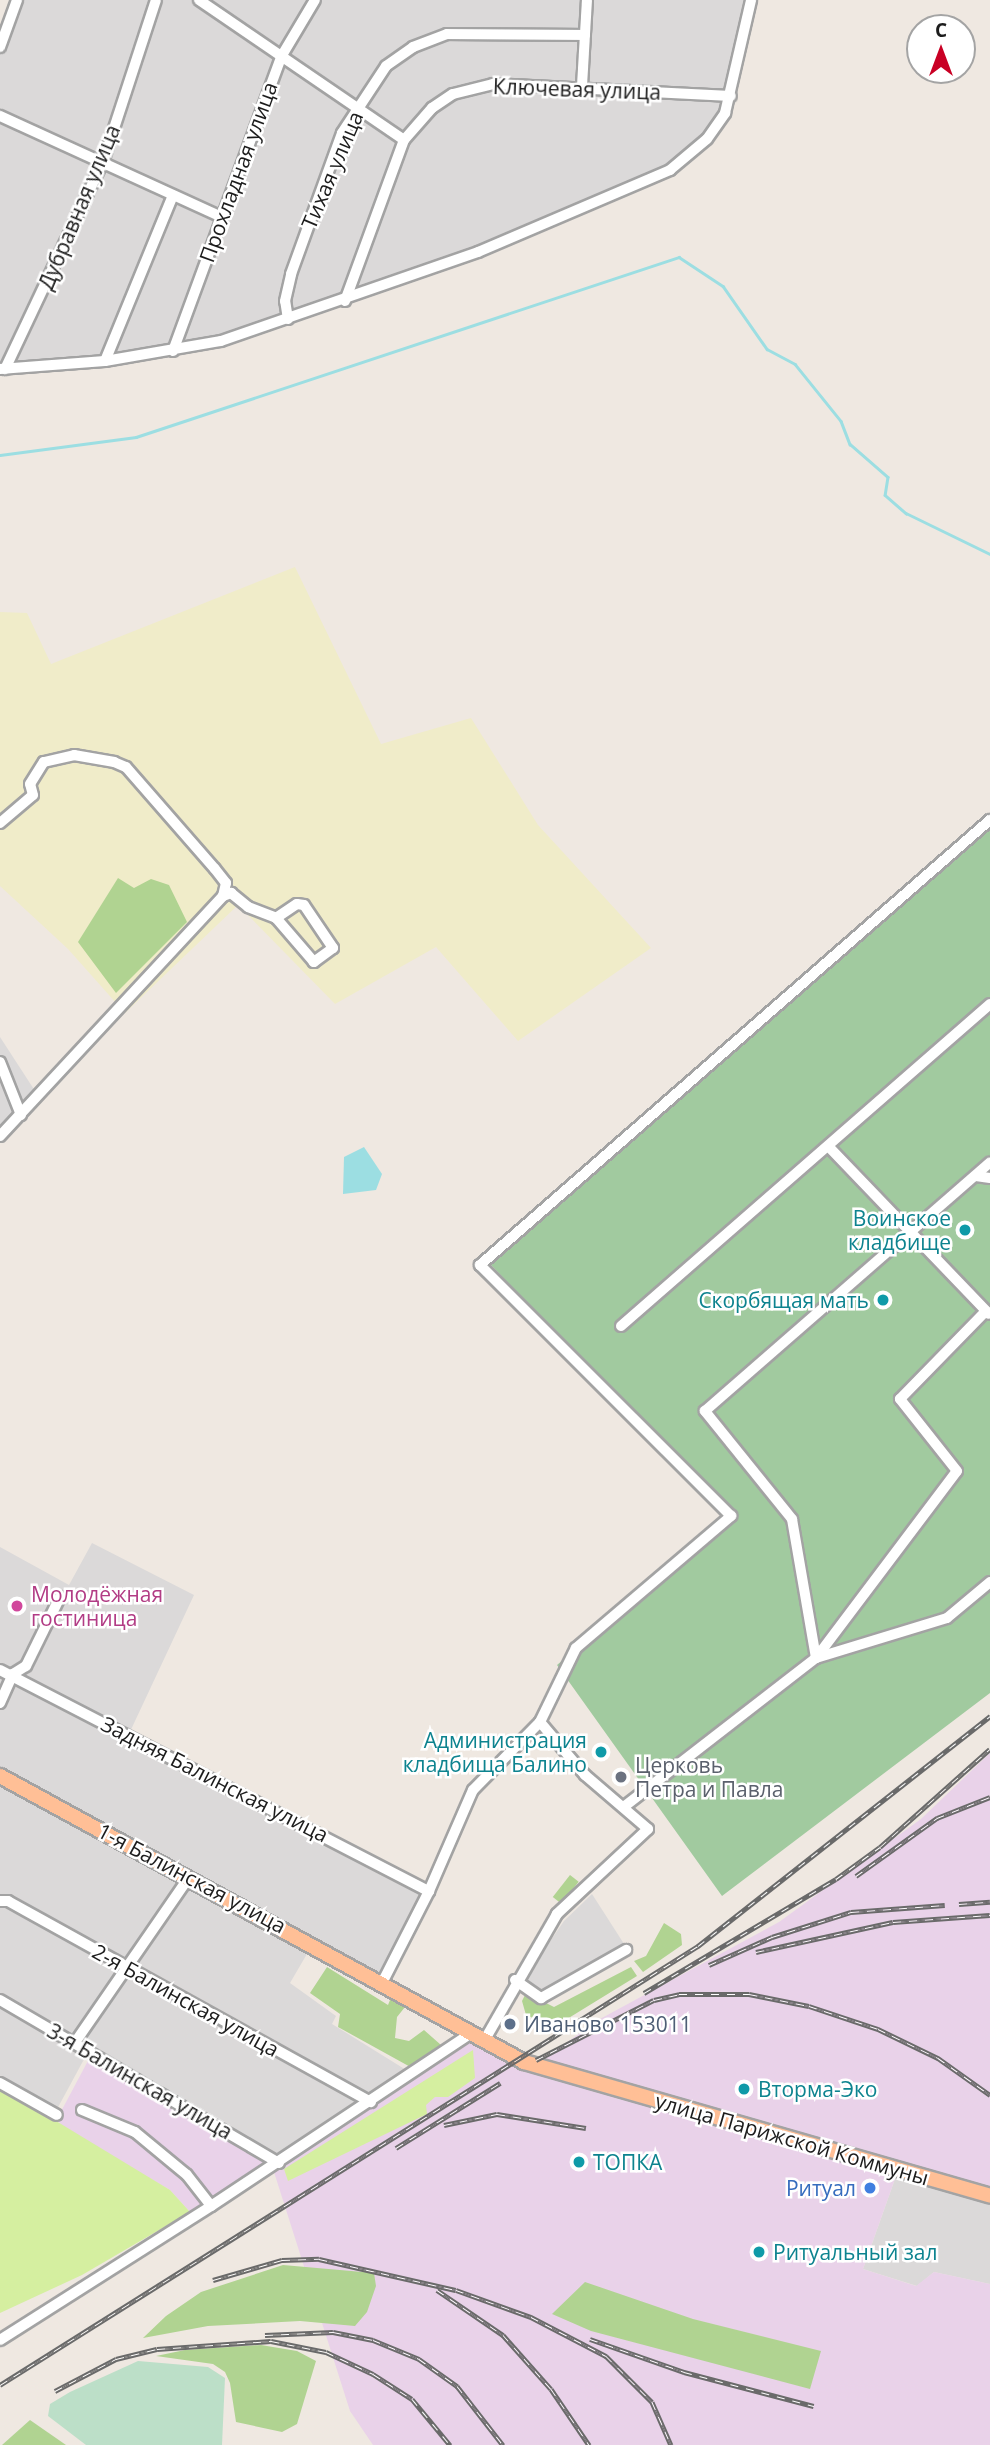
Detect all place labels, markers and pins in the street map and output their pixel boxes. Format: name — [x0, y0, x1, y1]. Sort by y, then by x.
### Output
place label: Воинское кладбище — [848, 1205, 951, 1255]
marker: Воинское кладбище — [957, 1222, 973, 1238]
place label: Скорбящая мать — [698, 1287, 869, 1313]
marker: Скорбящая мать — [875, 1292, 891, 1308]
place label: Молодёжная гостиница — [31, 1581, 163, 1631]
marker: Молодёжная гостиница — [9, 1598, 25, 1614]
place label: Администрация кладбища Балино — [403, 1727, 587, 1777]
marker: Администрация кладбища Балино — [593, 1744, 609, 1760]
place label: Церковь Петра и Павла — [635, 1752, 783, 1802]
marker: Церковь Петра и Павла — [613, 1769, 629, 1785]
place label: Иваново 153011 — [524, 2011, 692, 2037]
marker: Иваново 153011 — [502, 2016, 518, 2032]
place label: Вторма-Эко — [758, 2076, 877, 2102]
marker: Вторма-Эко — [736, 2081, 752, 2097]
place label: ТОПКА — [593, 2149, 662, 2175]
marker: ТОПКА — [571, 2154, 587, 2170]
place label: Ритуал — [786, 2175, 856, 2201]
marker: Ритуал — [862, 2180, 878, 2196]
place label: Ритуальный зал — [773, 2239, 938, 2265]
marker: Ритуальный зал — [751, 2244, 767, 2260]

